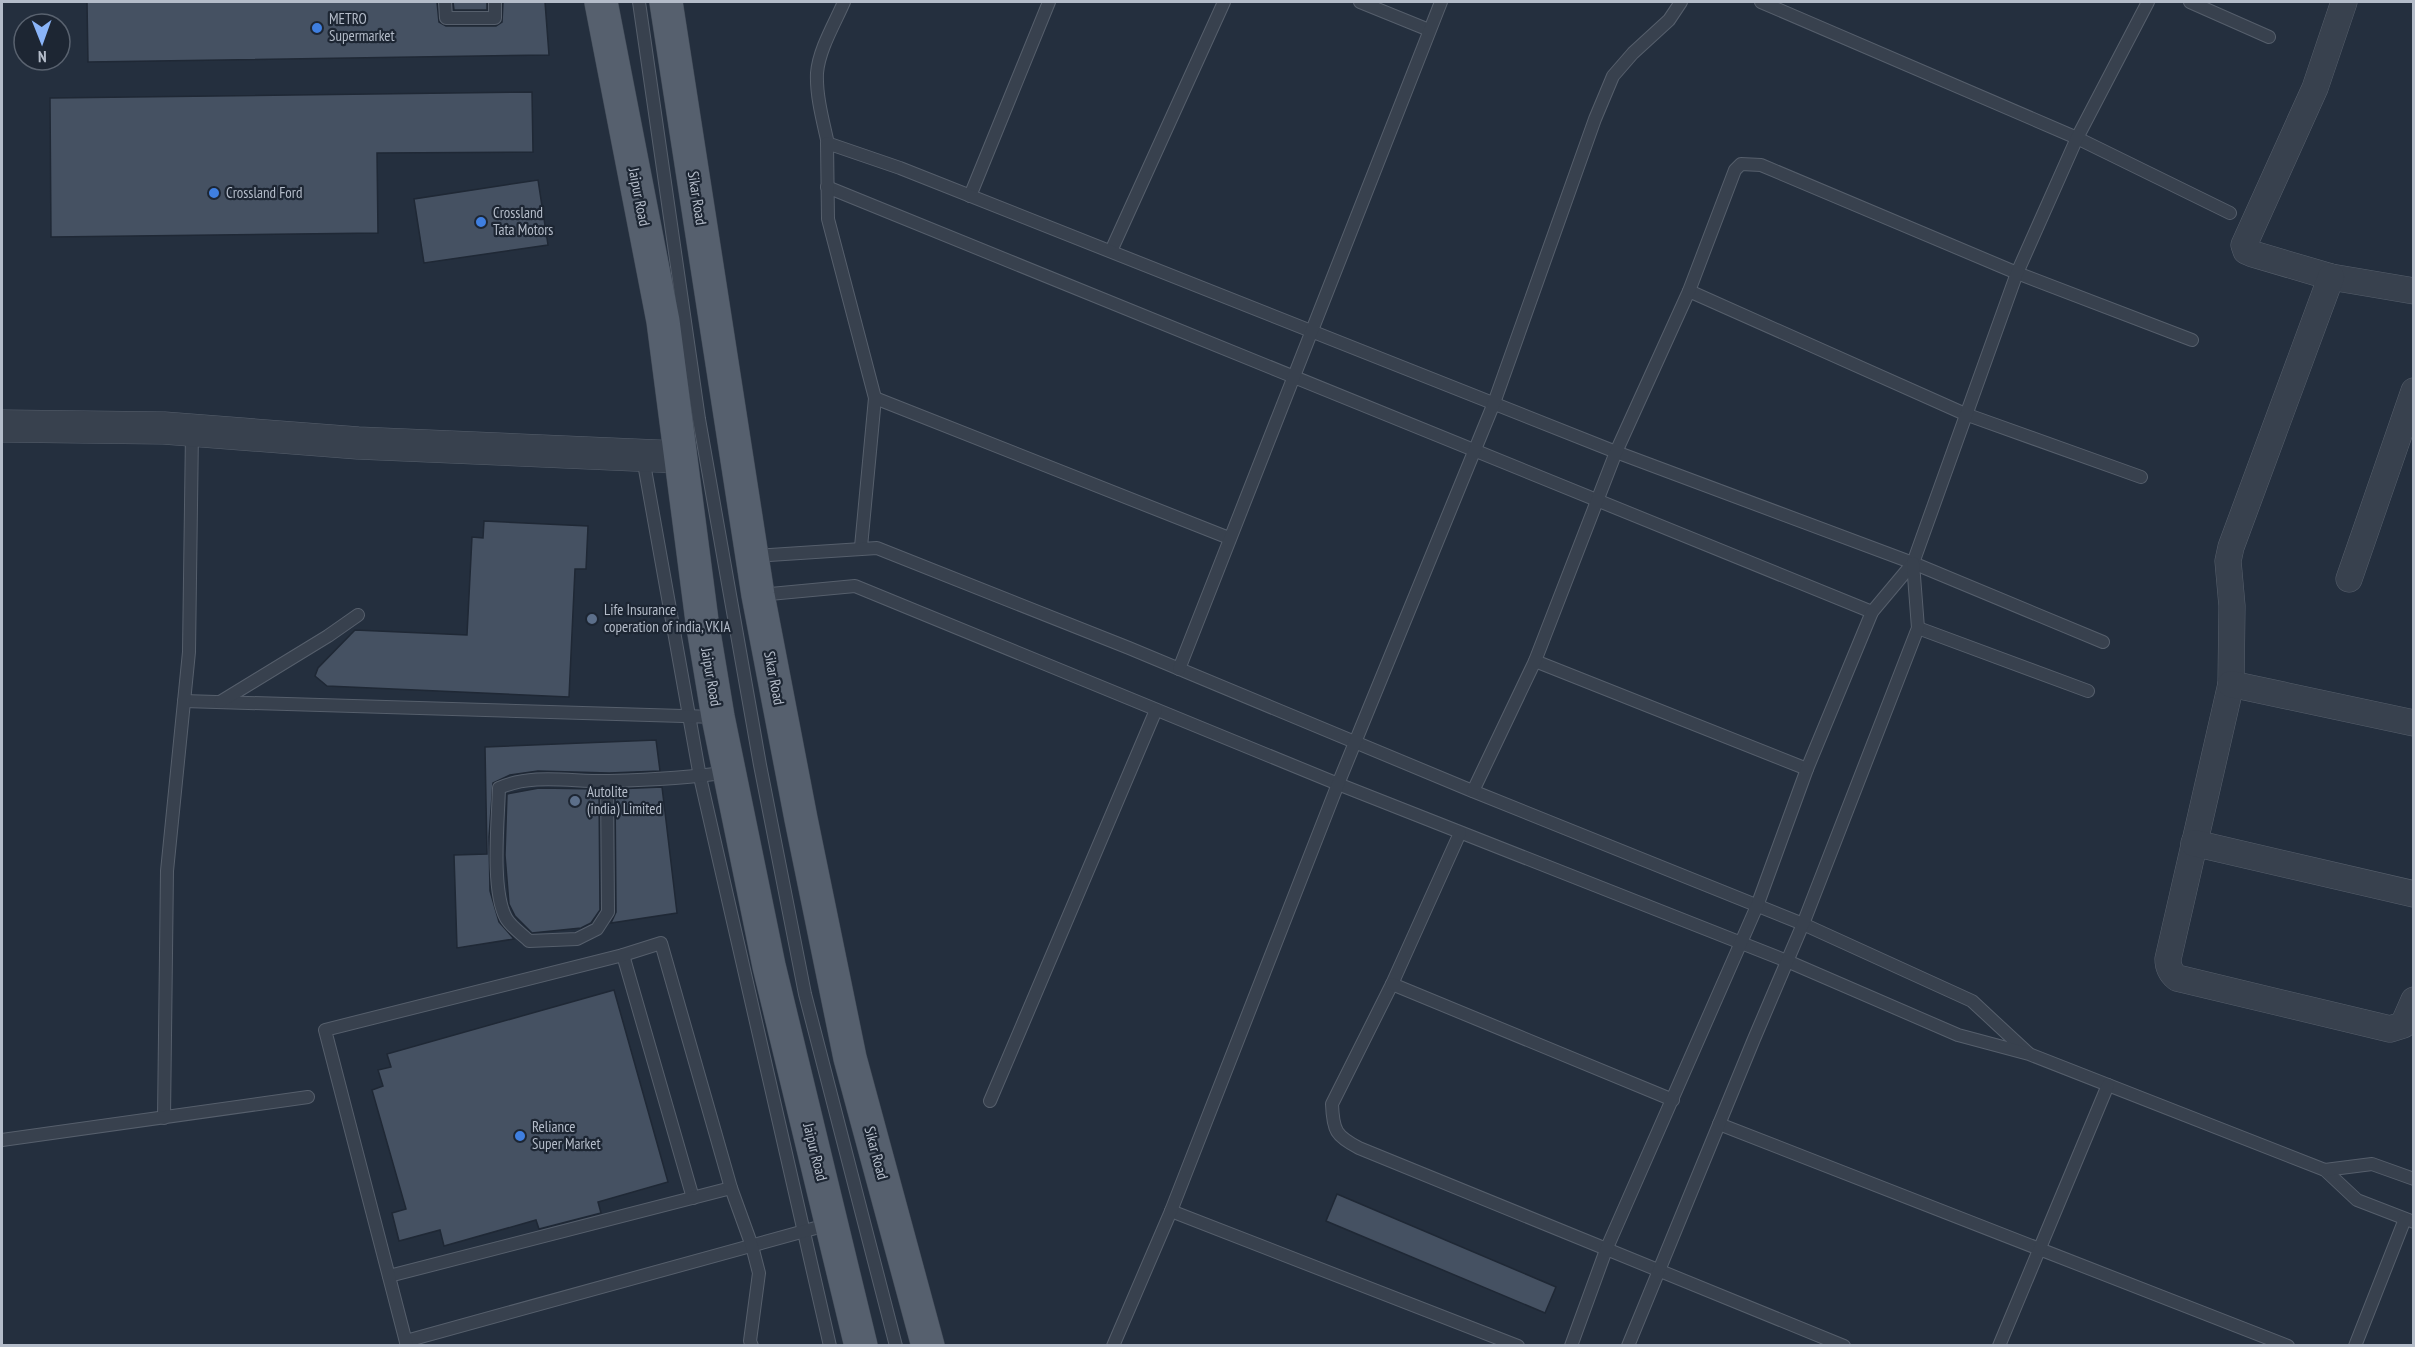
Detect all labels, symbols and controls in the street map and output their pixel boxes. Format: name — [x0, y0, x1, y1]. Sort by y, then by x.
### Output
place label: METRO Supermarket — [329, 9, 395, 45]
north arrow — [12, 12, 72, 72]
marker: METRO Supermarket — [310, 21, 324, 35]
text: N — [38, 47, 47, 67]
street label: Jaipur Road — [624, 165, 654, 228]
street label: Sikar Road — [684, 170, 711, 226]
place label: Crossland Ford — [226, 183, 302, 202]
marker: Crossland Ford — [207, 186, 221, 200]
place label: Crossland Tata Motors — [493, 203, 553, 239]
marker: Crossland Tata Motors — [474, 215, 488, 229]
place label: Life Insurance coperation of india, VKIA — [604, 600, 731, 636]
marker: Life Insurance coperation of india, VKIA — [585, 612, 599, 626]
street label: Jaipur Road — [697, 645, 726, 708]
street label: Sikar Road — [760, 649, 789, 706]
place label: Autolite (india) Limited — [587, 782, 662, 818]
marker: Autolite (india) Limited — [568, 794, 582, 808]
place label: Reliance Super Market — [532, 1117, 601, 1153]
street label: Jaipur Road — [799, 1120, 832, 1183]
street label: Sikar Road — [860, 1124, 893, 1182]
marker: Reliance Super Market — [513, 1129, 527, 1143]

